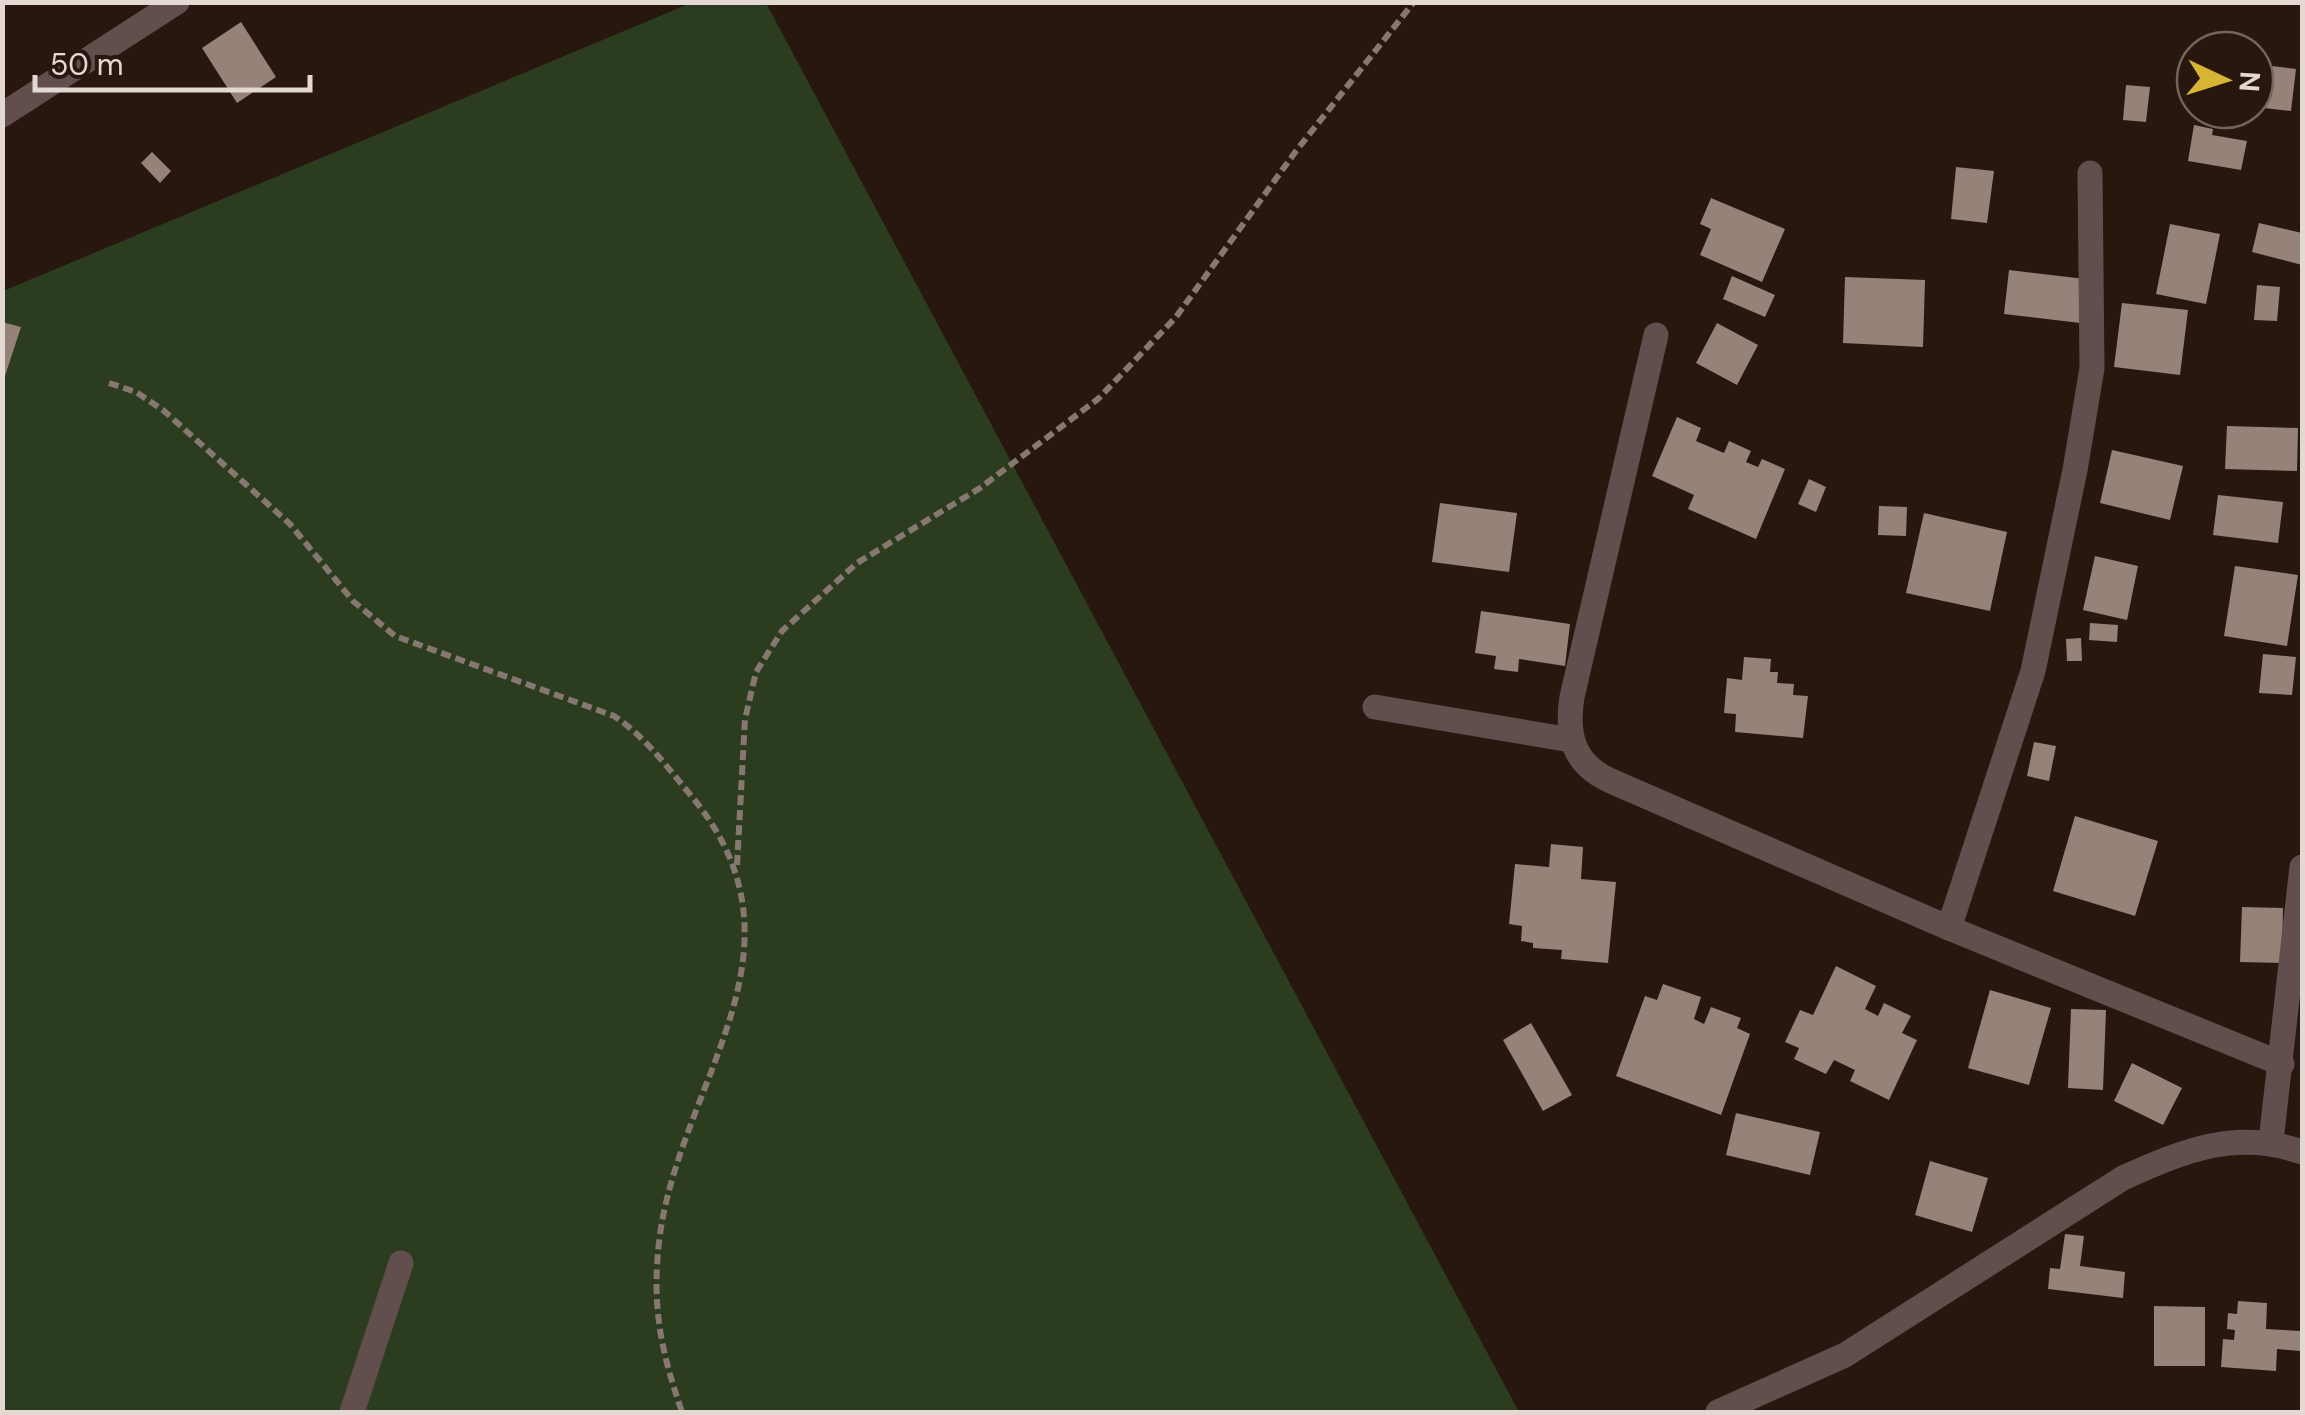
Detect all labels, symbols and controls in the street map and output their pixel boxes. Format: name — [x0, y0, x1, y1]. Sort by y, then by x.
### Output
scale bar — [35, 30, 310, 92]
north arrow — [2175, 30, 2275, 130]
text: 50 m — [50, 45, 124, 84]
text: N — [2230, 70, 2269, 93]

